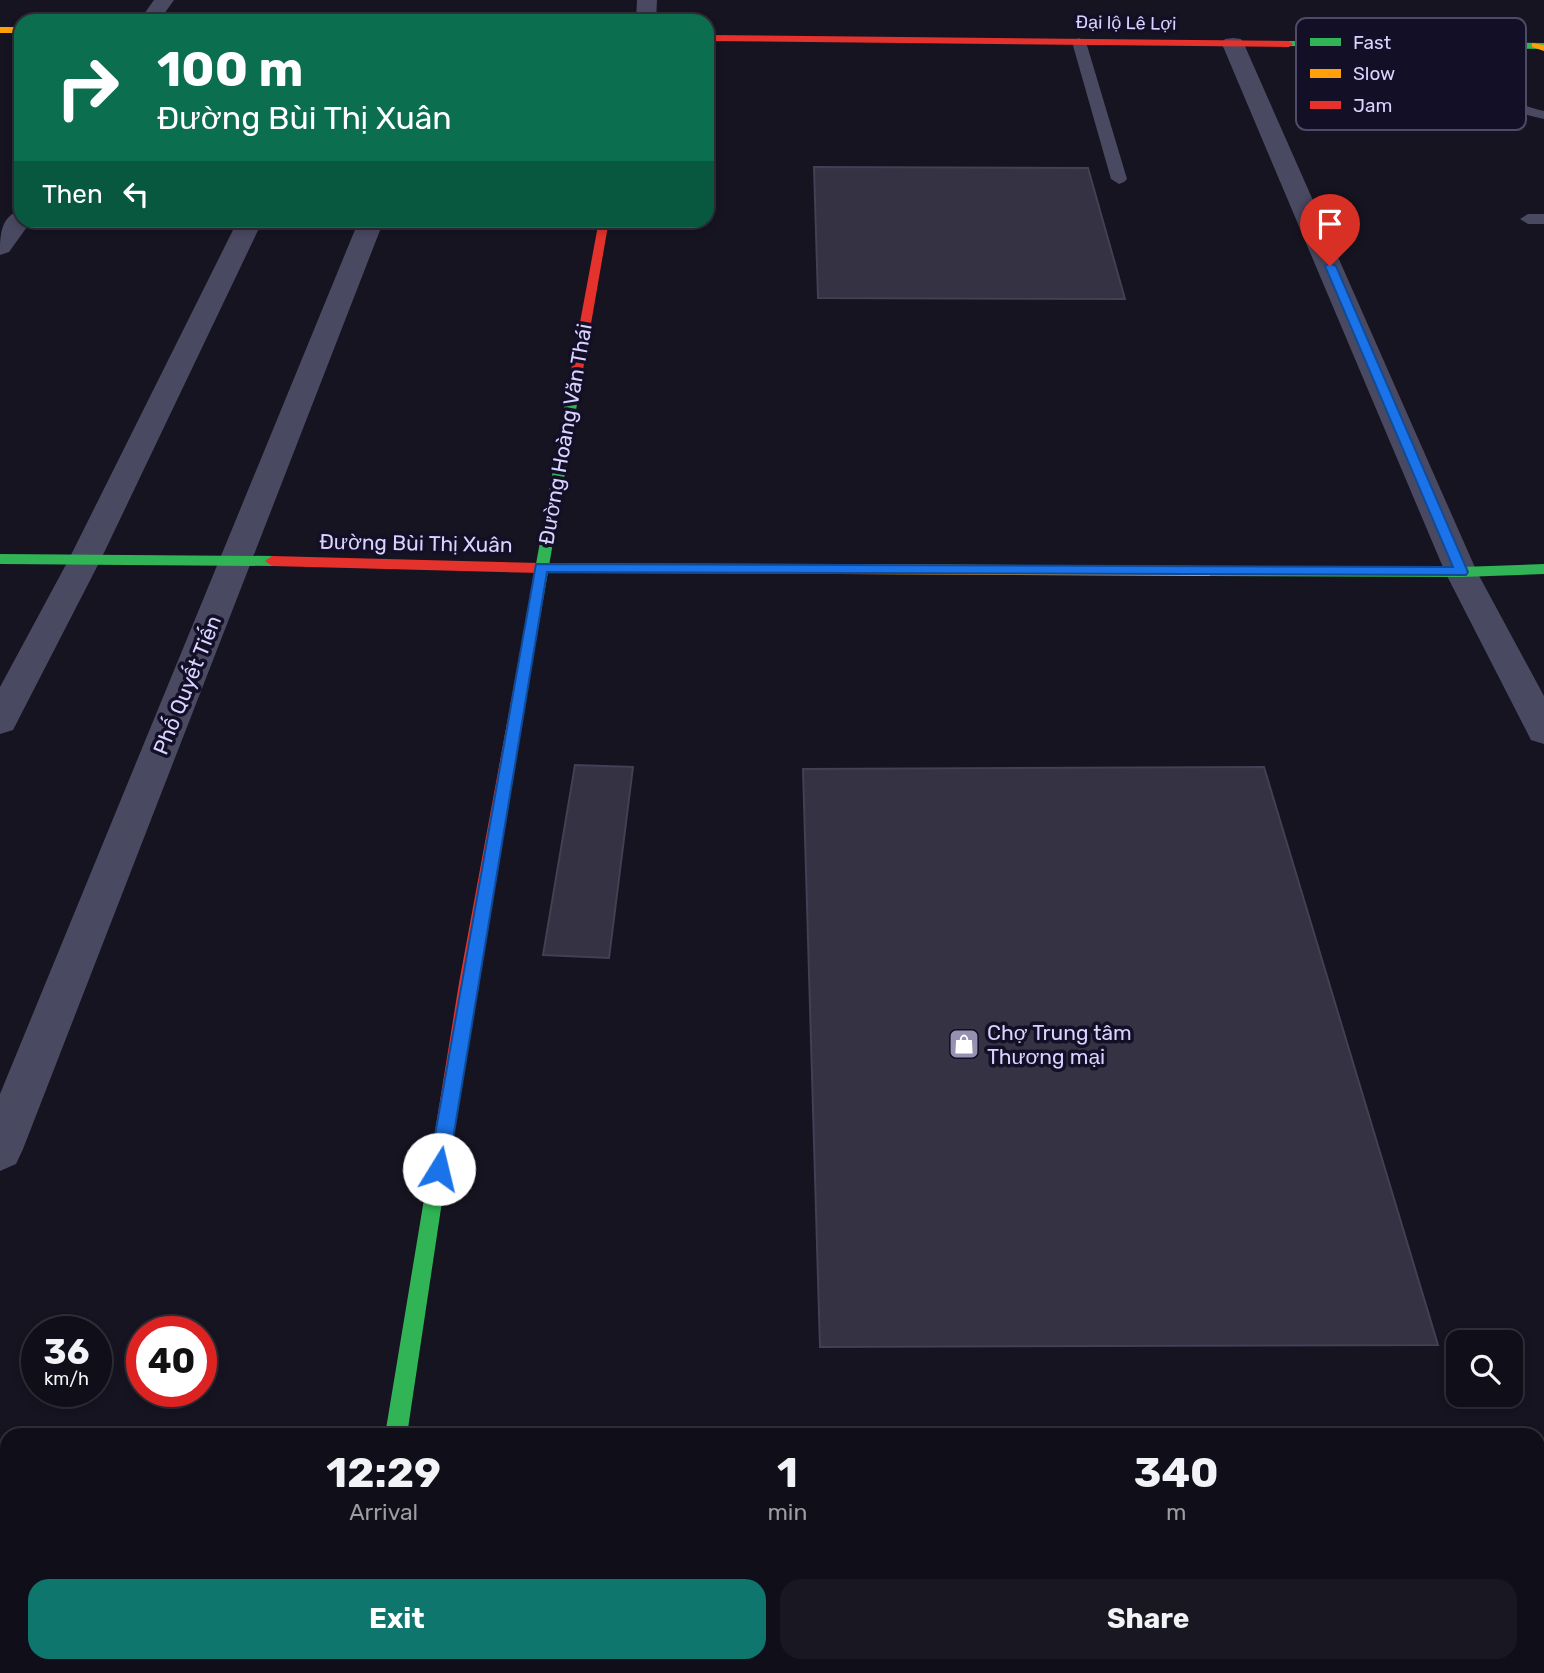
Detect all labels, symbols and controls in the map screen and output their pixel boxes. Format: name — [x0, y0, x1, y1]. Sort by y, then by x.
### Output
street label: Đại lộ Lê Lợi — [1075, 11, 1177, 35]
legend — [1296, 18, 1526, 130]
text: Fast — [1353, 31, 1392, 54]
text: 100 m — [157, 40, 303, 98]
icon: right — [42, 42, 133, 133]
text: Slow — [1353, 62, 1395, 85]
text: Jam — [1353, 94, 1392, 117]
text: Đường Bùi Thị Xuân — [157, 99, 452, 137]
icon: left — [117, 175, 155, 213]
text: Then — [42, 179, 103, 210]
pin — [1300, 194, 1360, 266]
icon: arrive — [1311, 205, 1349, 243]
street label: Đường Hoàng Văn Thái — [533, 321, 597, 547]
street label: Đường Bùi Thị Xuân — [319, 529, 513, 557]
street label: Phố Quyết Tiến — [148, 612, 226, 758]
place label: Chợ Trung tâm Thương mại — [987, 1020, 1132, 1069]
shop icon: Chợ Trung tâm Thương mại — [947, 1027, 981, 1061]
position arrow — [402, 1132, 476, 1206]
speed limit sign: 40 — [126, 1316, 217, 1407]
map controls — [1446, 1330, 1523, 1407]
button: search — [1446, 1330, 1523, 1407]
text: 36 — [44, 1331, 89, 1373]
text: km/h — [44, 1368, 89, 1390]
text: 12:29 — [326, 1448, 441, 1498]
text: 1 — [777, 1448, 798, 1498]
text: 340 — [1134, 1448, 1219, 1498]
text: Arrival — [349, 1498, 418, 1526]
text: min — [767, 1498, 807, 1526]
text: m — [1166, 1498, 1186, 1526]
button: Exit — [28, 1579, 766, 1659]
button: Share — [780, 1579, 1517, 1659]

